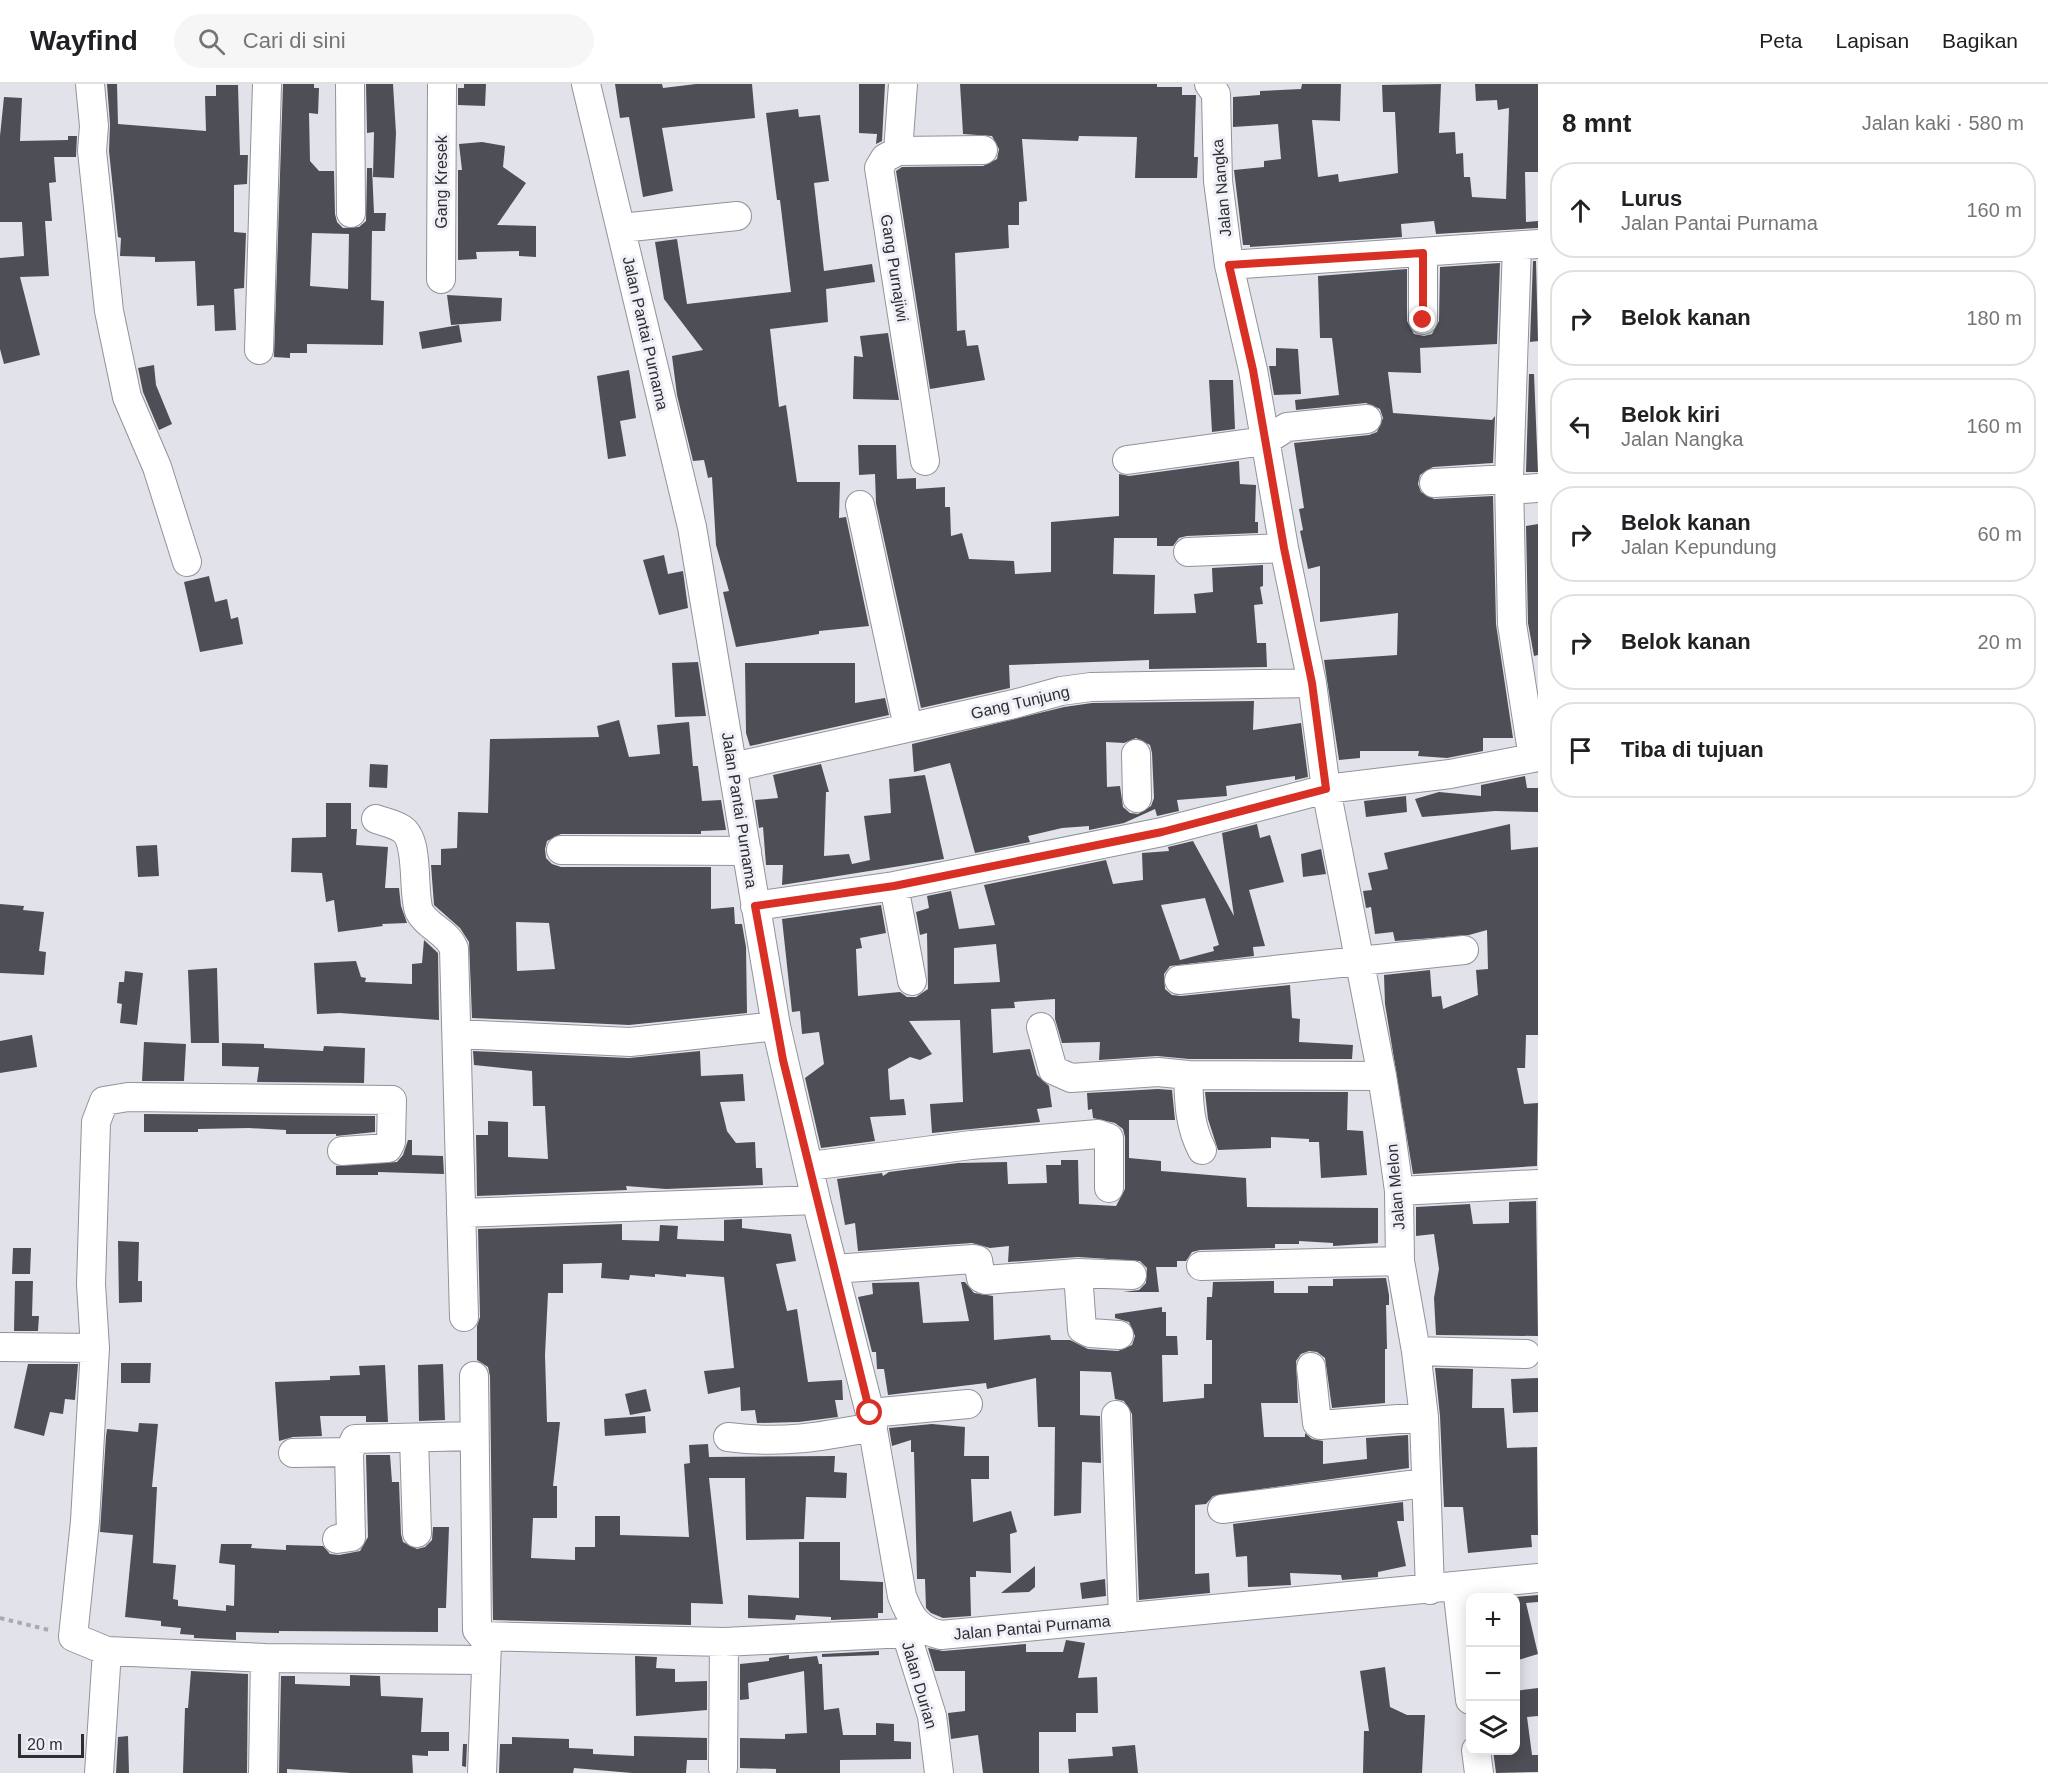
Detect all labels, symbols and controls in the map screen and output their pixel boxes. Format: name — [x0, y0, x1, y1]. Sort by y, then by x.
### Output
search box — [174, 14, 594, 68]
text: Wayfind — [30, 25, 138, 56]
icon: search — [195, 25, 228, 58]
text: Cari di sini — [243, 28, 346, 53]
text: Peta — [1759, 29, 1803, 52]
text: Lapisan — [1836, 29, 1909, 52]
text: Bagikan — [1942, 29, 2018, 52]
text: 8 mnt — [1562, 108, 1631, 138]
text: Jalan kaki · 580 m — [1862, 112, 2024, 134]
street label: Gang Kresek — [433, 134, 450, 229]
street label: Jalan Nangka — [1209, 138, 1234, 237]
text: Lurus — [1621, 186, 1682, 211]
icon: ahead — [1564, 194, 1597, 227]
text: 160 m — [1966, 199, 2022, 221]
text: Jalan Pantai Purnama — [1621, 212, 1818, 234]
street label: Gang Purnajiwi — [878, 213, 911, 323]
street label: Jalan Pantai Purnama — [620, 254, 672, 412]
icon: right — [1564, 302, 1597, 335]
text: Belok kanan — [1621, 305, 1751, 330]
route end — [1409, 306, 1435, 332]
text: 180 m — [1966, 307, 2022, 329]
text: Belok kiri — [1621, 402, 1720, 427]
icon: left — [1564, 410, 1597, 443]
text: 160 m — [1966, 415, 2022, 437]
text: Jalan Nangka — [1621, 428, 1743, 450]
text: Belok kanan — [1621, 510, 1751, 535]
icon: right — [1564, 518, 1597, 551]
text: 60 m — [1978, 523, 2022, 545]
text: Jalan Kepundung — [1621, 536, 1777, 558]
icon: right — [1564, 626, 1597, 659]
text: Belok kanan — [1621, 629, 1751, 654]
text: 20 m — [1978, 631, 2022, 653]
street label: Gang Tunjung — [969, 683, 1071, 722]
street label: Jalan Pantai Purnama — [719, 731, 760, 889]
icon: arrive — [1564, 734, 1597, 767]
text: Tiba di tujuan — [1621, 737, 1764, 762]
street label: Jalan Melon — [1383, 1143, 1408, 1231]
route start — [856, 1399, 882, 1425]
map controls — [1466, 1593, 1520, 1755]
button: + — [1466, 1593, 1520, 1647]
street label: Jalan Pantai Purnama — [953, 1612, 1111, 1643]
street label: Jalan Durian — [899, 1640, 940, 1731]
button: − — [1466, 1647, 1520, 1701]
button: layers — [1466, 1701, 1520, 1755]
scale bar — [18, 1731, 84, 1758]
text: 20 m — [27, 1736, 63, 1753]

